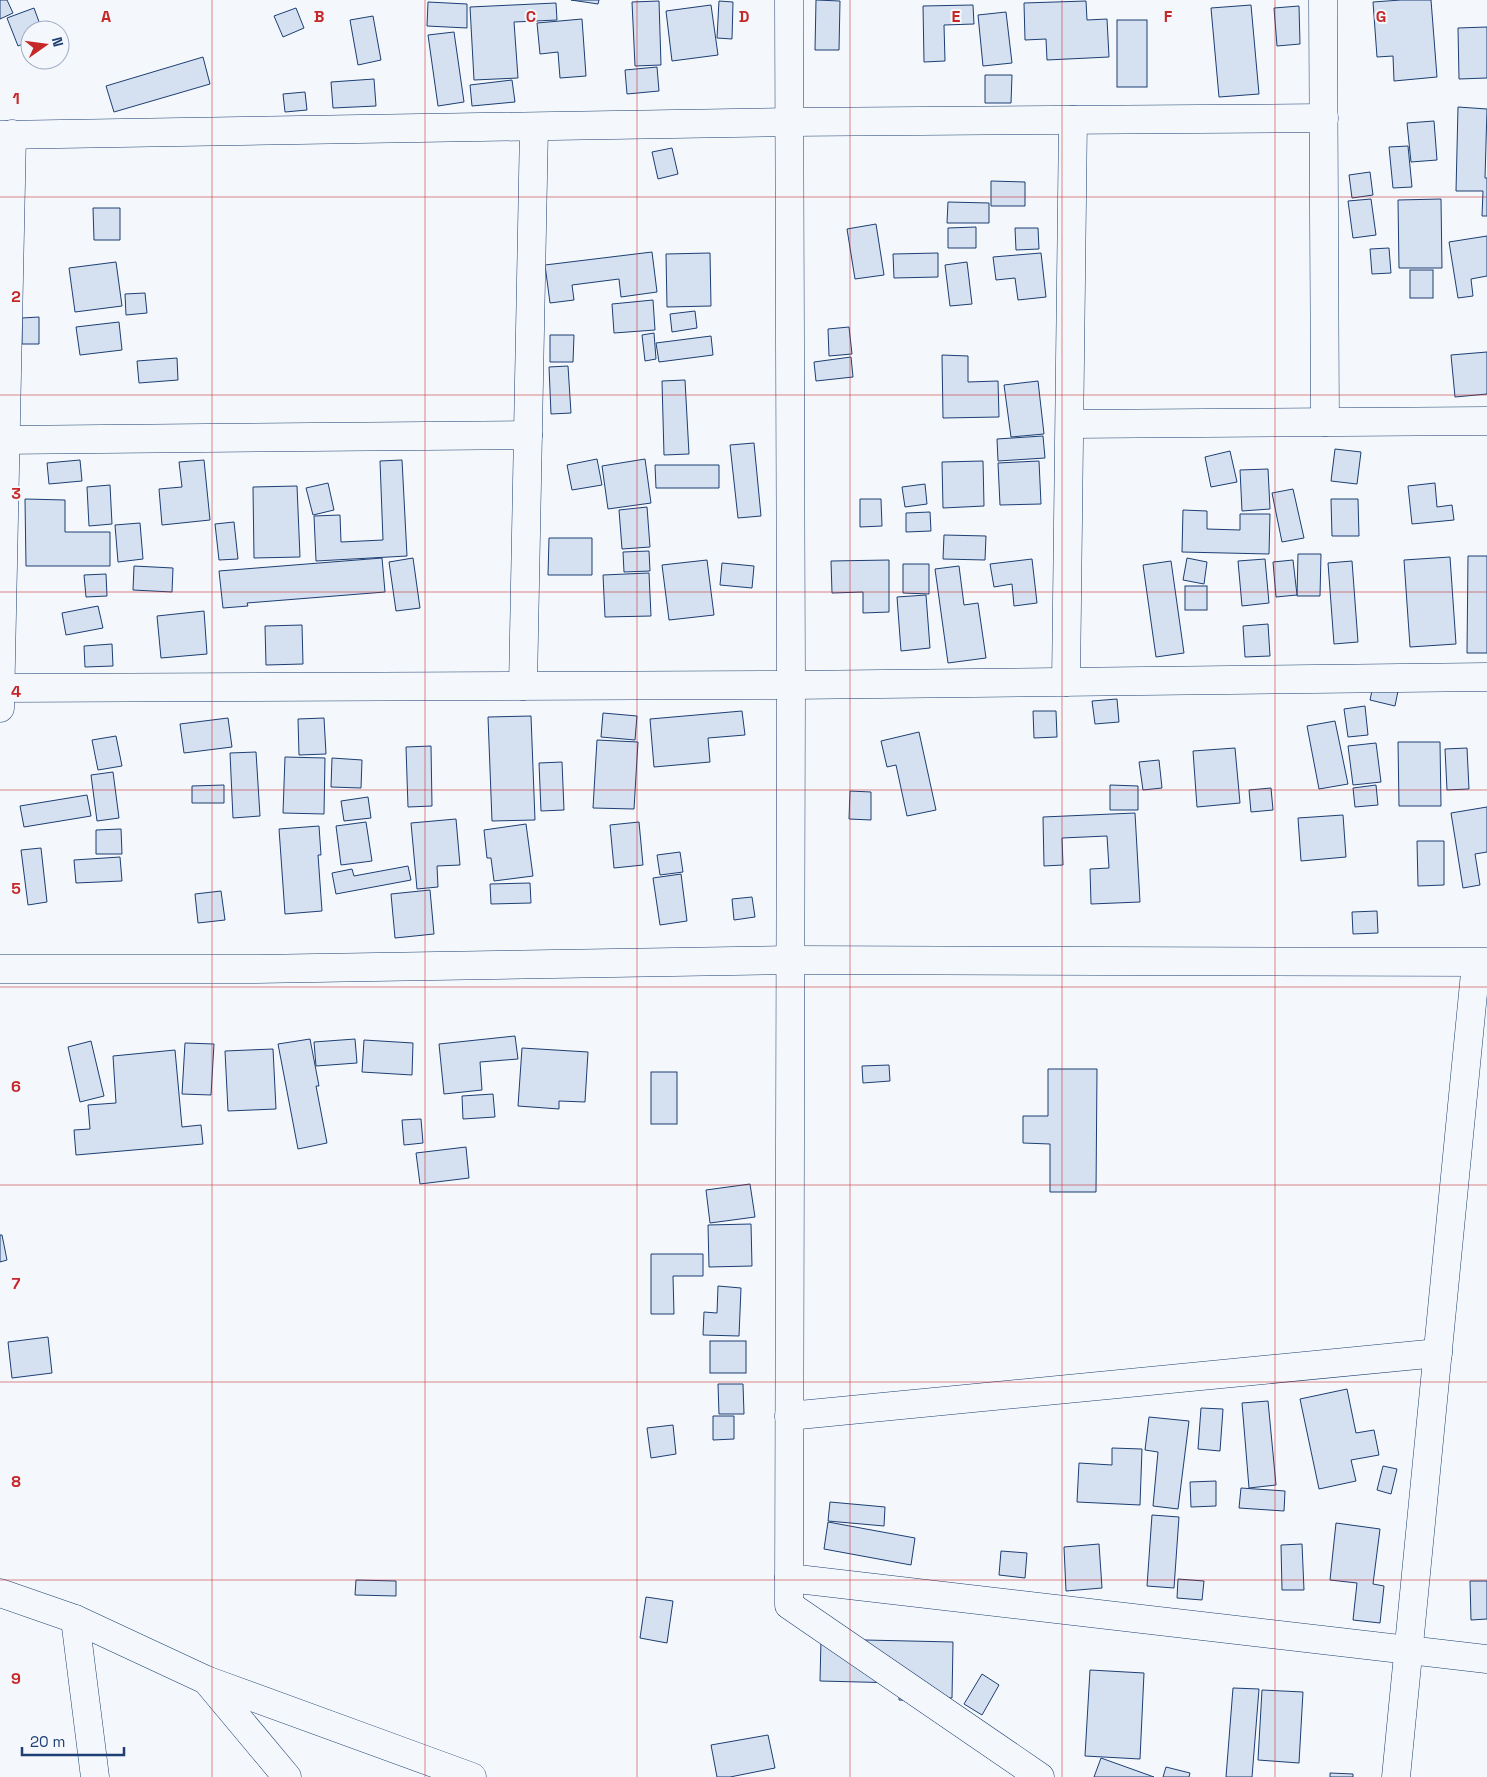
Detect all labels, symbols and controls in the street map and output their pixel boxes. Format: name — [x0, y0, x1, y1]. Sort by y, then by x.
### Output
text: A — [101, 6, 111, 27]
text: B — [314, 6, 324, 27]
text: C — [526, 6, 536, 27]
text: D — [739, 6, 749, 27]
text: E — [952, 6, 961, 27]
text: F — [1164, 6, 1173, 27]
text: G — [1376, 6, 1386, 27]
north arrow — [20, 20, 70, 70]
text: N — [48, 35, 67, 49]
text: 1 — [12, 88, 20, 109]
text: 2 — [11, 286, 21, 307]
text: 3 — [11, 483, 21, 504]
text: 4 — [11, 681, 21, 702]
text: 5 — [11, 878, 21, 899]
text: 6 — [11, 1076, 21, 1097]
text: 7 — [12, 1273, 21, 1294]
text: 8 — [11, 1471, 21, 1492]
text: 9 — [11, 1668, 21, 1689]
scale bar — [22, 1724, 125, 1756]
text: 20 m — [30, 1732, 65, 1751]

